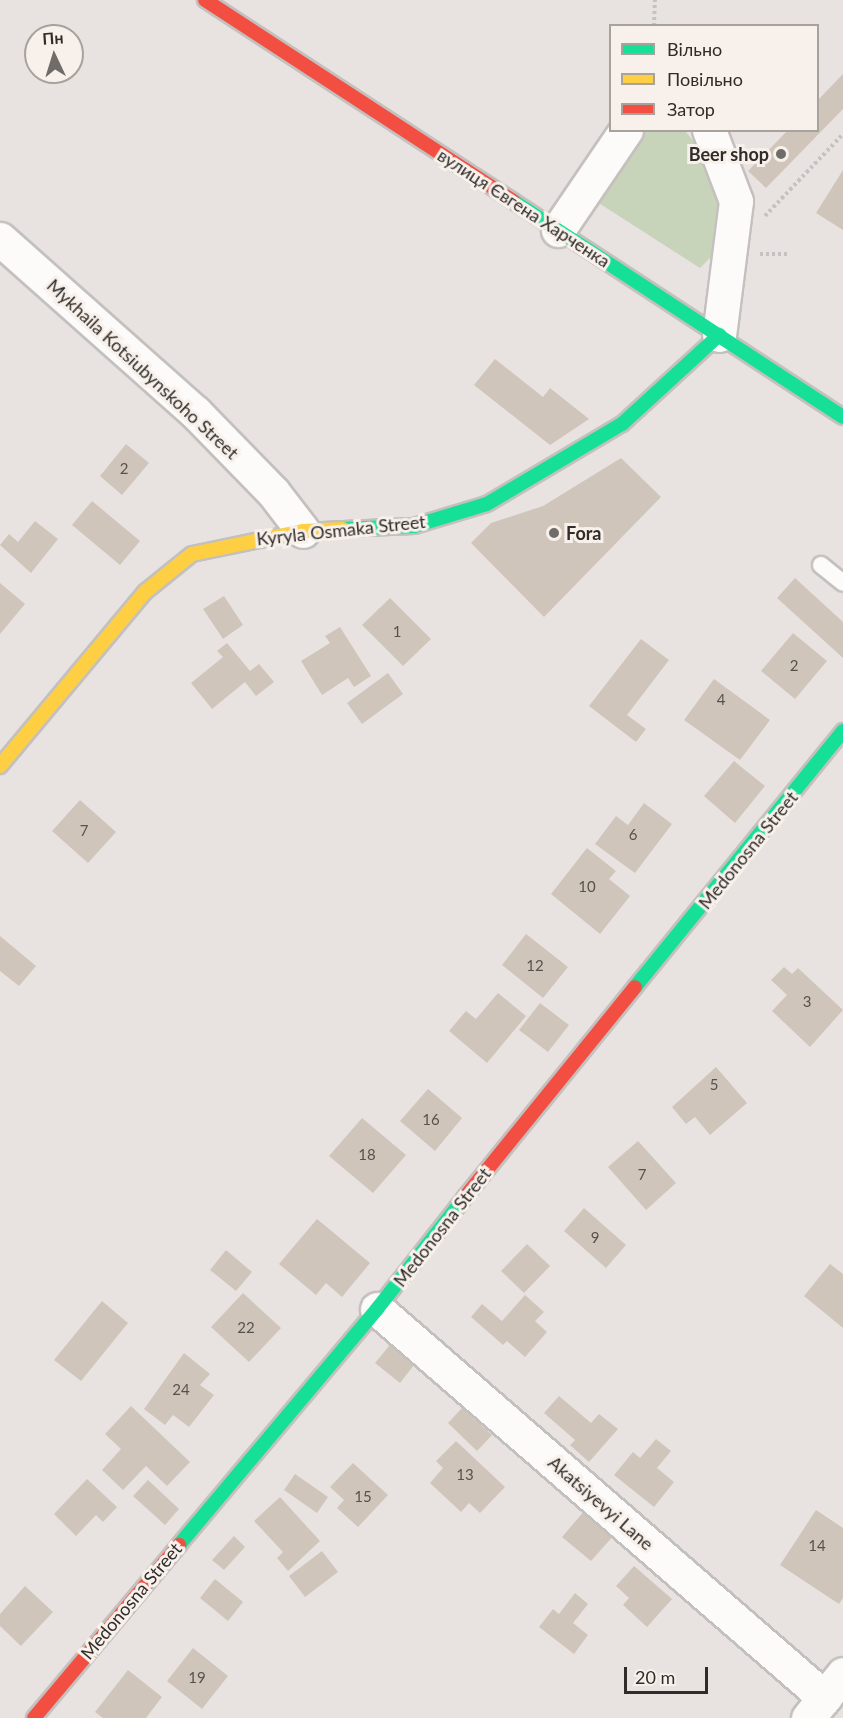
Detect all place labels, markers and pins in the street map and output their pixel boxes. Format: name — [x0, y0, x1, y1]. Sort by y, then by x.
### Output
place label: Beer shop — [688, 143, 769, 165]
marker: Beer shop — [774, 147, 788, 161]
place label: Fora — [566, 522, 601, 544]
marker: Fora — [547, 526, 561, 540]

